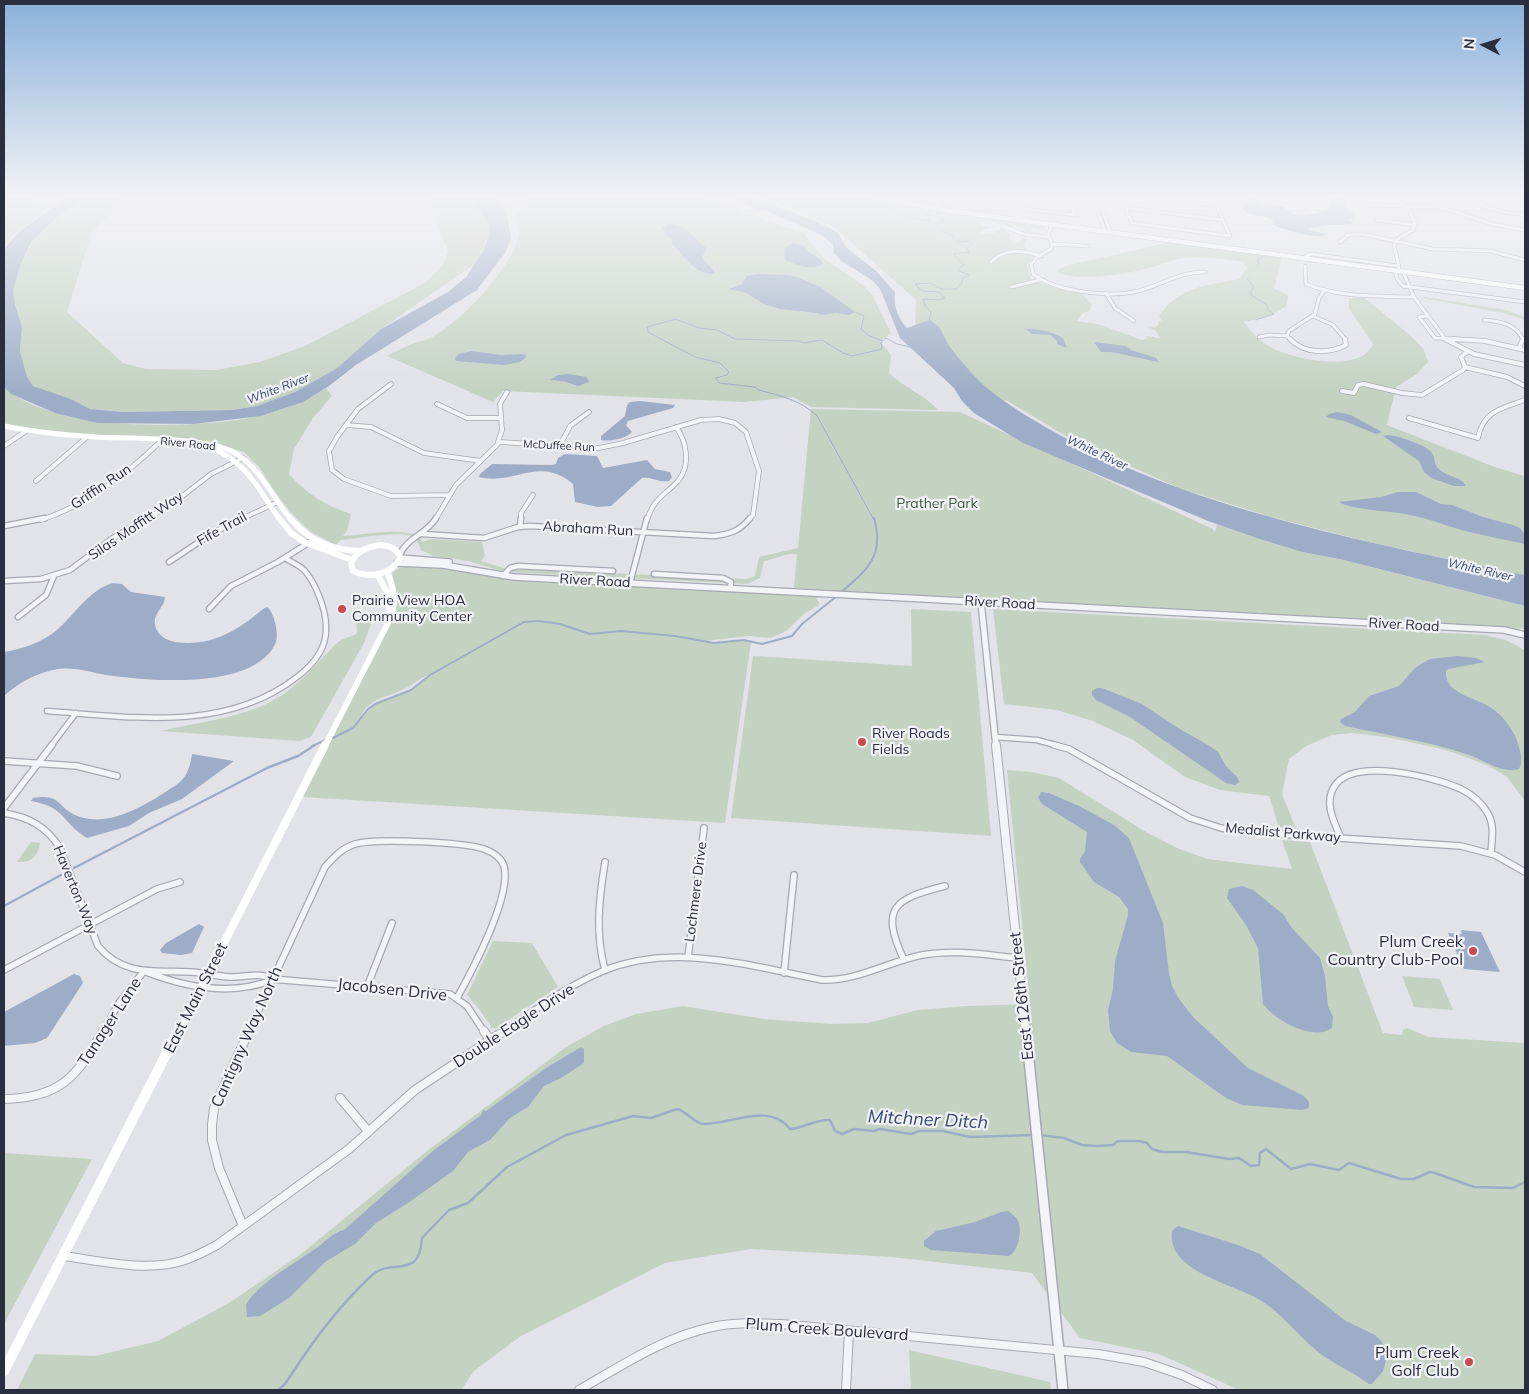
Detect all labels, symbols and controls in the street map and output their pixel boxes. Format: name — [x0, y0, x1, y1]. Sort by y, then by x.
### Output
north arrow — [1459, 20, 1509, 70]
text: N — [1460, 38, 1478, 50]
water label: White River — [245, 371, 311, 407]
water label: White River — [1064, 433, 1130, 473]
street label: River Road — [160, 435, 216, 453]
street label: McDuffee Run — [523, 438, 595, 454]
street label: Griffin Run — [68, 461, 134, 513]
street label: Silas Moffitt Way — [85, 488, 187, 564]
park label: Prather Park — [896, 496, 978, 512]
street label: Fife Trail — [194, 508, 250, 550]
street label: Abraham Run — [542, 518, 634, 540]
water label: White River — [1447, 556, 1513, 584]
street label: River Road — [559, 571, 631, 591]
place label: Prairie View HOA Community Center — [352, 593, 472, 626]
street label: River Road — [964, 593, 1036, 613]
marker: Prairie View HOA Community Center — [336, 603, 348, 615]
street label: River Road — [1368, 615, 1440, 635]
place label: River Roads Fields — [872, 726, 950, 759]
marker: River Roads Fields — [856, 736, 868, 748]
street label: Medalist Parkway — [1225, 820, 1341, 846]
street label: Lochmere Drive — [682, 841, 710, 943]
street label: Haverton Way — [49, 843, 101, 937]
street label: East 126th Street — [1006, 931, 1038, 1061]
place label: Plum Creek Country Club-Pool — [1328, 932, 1463, 970]
street label: East Main Street — [160, 940, 232, 1056]
marker: Plum Creek Country Club-Pool — [1467, 945, 1479, 957]
street label: Cantigny Way North — [207, 964, 287, 1110]
street label: Tanager Lane — [74, 974, 146, 1070]
street label: Jacobsen Drive — [336, 975, 448, 1005]
street label: Double Eagle Drive — [450, 980, 578, 1072]
water label: Mitchner Ditch — [867, 1106, 989, 1134]
street label: Plum Creek Boulevard — [745, 1315, 909, 1345]
place label: Plum Creek Golf Club — [1375, 1343, 1459, 1381]
marker: Plum Creek Golf Club — [1463, 1356, 1475, 1368]

